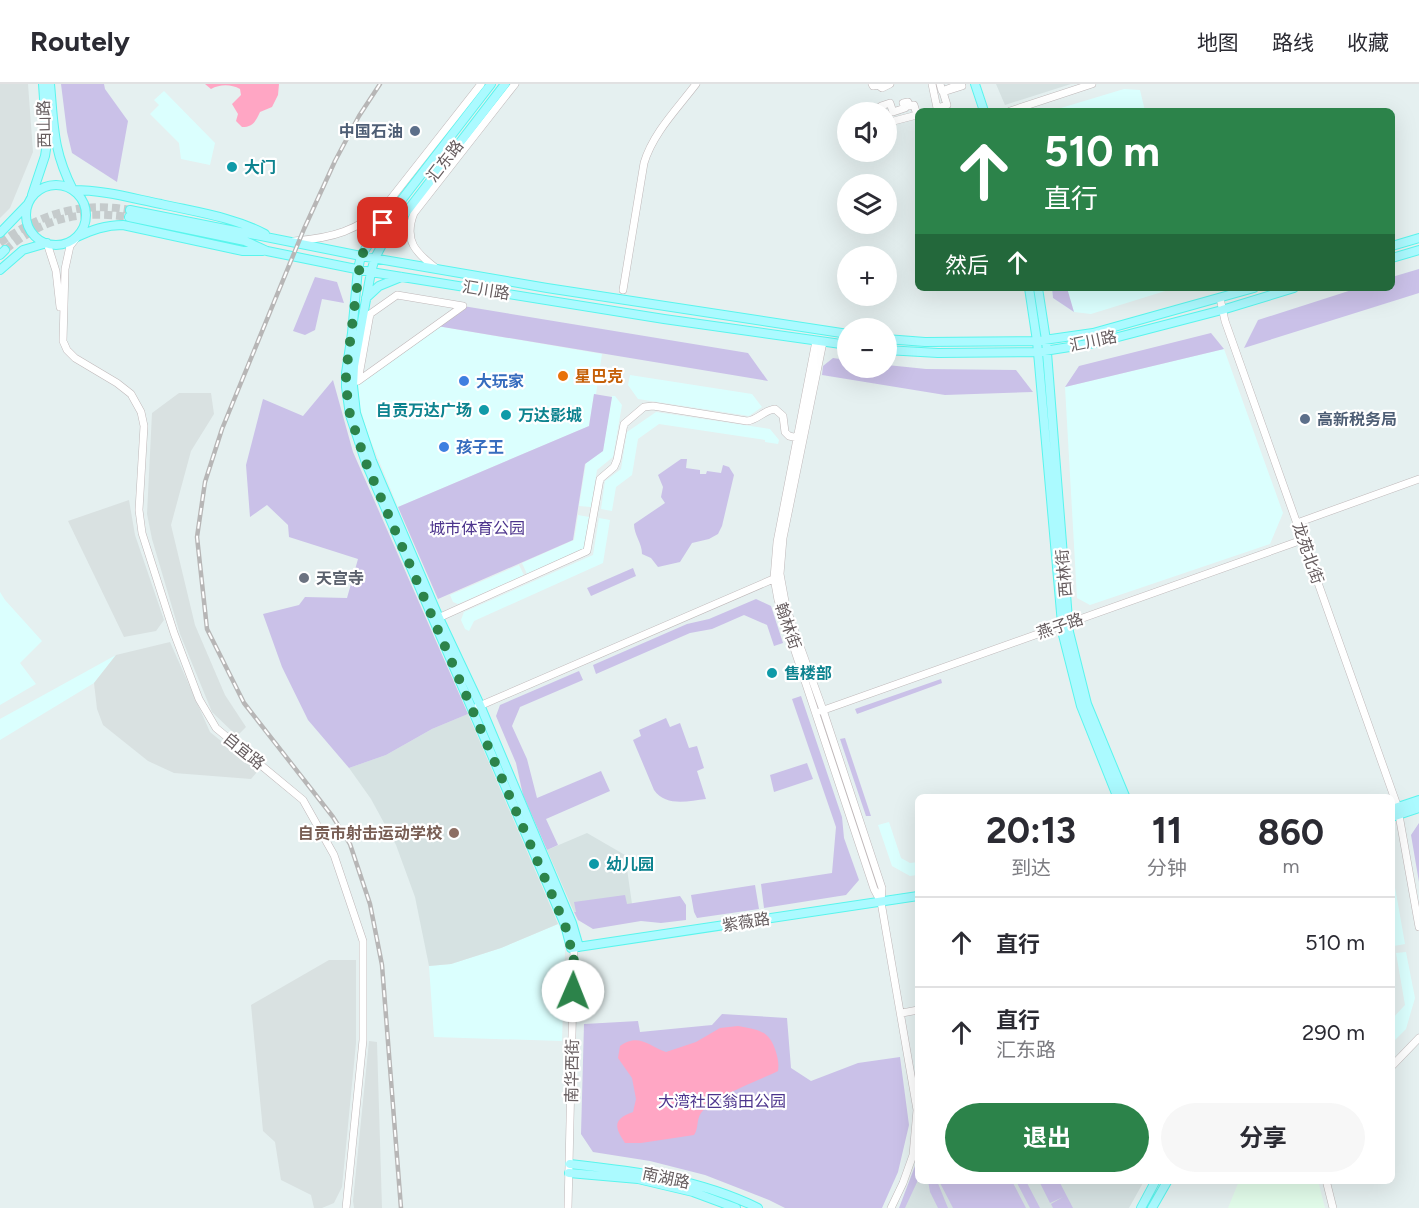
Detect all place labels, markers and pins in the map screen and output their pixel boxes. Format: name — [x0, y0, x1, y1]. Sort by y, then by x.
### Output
place label: 中国石油 — [339, 122, 403, 141]
marker: 中国石油 — [408, 124, 422, 138]
place label: 大门 — [244, 158, 276, 177]
marker: 大门 — [225, 160, 239, 174]
pin — [357, 197, 408, 248]
place label: 星巴克 — [575, 367, 623, 386]
marker: 星巴克 — [556, 369, 570, 383]
place label: 大玩家 — [476, 372, 524, 391]
marker: 大玩家 — [457, 374, 471, 388]
place label: 自贡万达广场 — [376, 401, 472, 420]
marker: 自贡万达广场 — [477, 403, 491, 417]
place label: 万达影城 — [518, 406, 582, 425]
marker: 万达影城 — [499, 408, 513, 422]
place label: 高新税务局 — [1317, 410, 1397, 429]
marker: 高新税务局 — [1298, 412, 1312, 426]
place label: 孩子王 — [456, 438, 504, 457]
marker: 孩子王 — [437, 440, 451, 454]
place label: 天宫寺 — [316, 569, 364, 588]
marker: 天宫寺 — [297, 571, 311, 585]
place label: 售楼部 — [784, 664, 832, 683]
marker: 售楼部 — [765, 666, 779, 680]
place label: 自贡市射击运动学校 — [298, 824, 443, 843]
marker: 自贡市射击运动学校 — [447, 826, 461, 840]
place label: 幼儿园 — [606, 855, 654, 874]
marker: 幼儿园 — [587, 857, 601, 871]

